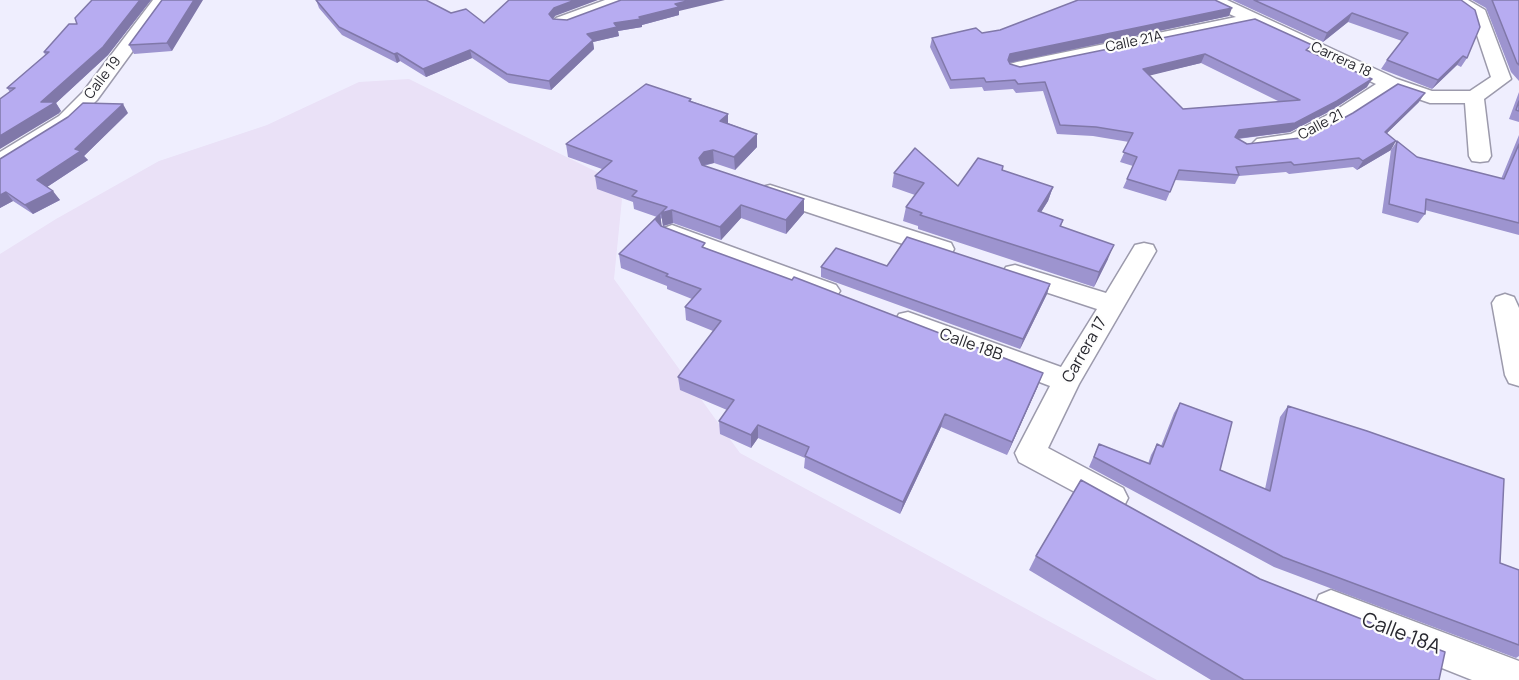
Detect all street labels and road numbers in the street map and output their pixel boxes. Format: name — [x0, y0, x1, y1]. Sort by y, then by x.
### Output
street label: Calle 21A — [1104, 28, 1164, 56]
street label: Carrera 18 — [1308, 39, 1374, 81]
street label: Calle 19 — [81, 53, 125, 103]
street label: Calle 21 — [1296, 106, 1346, 144]
street label: Carrera 17 — [1058, 314, 1112, 386]
street label: Calle 18B — [937, 325, 1005, 365]
street label: Calle 18A — [1358, 608, 1444, 660]

